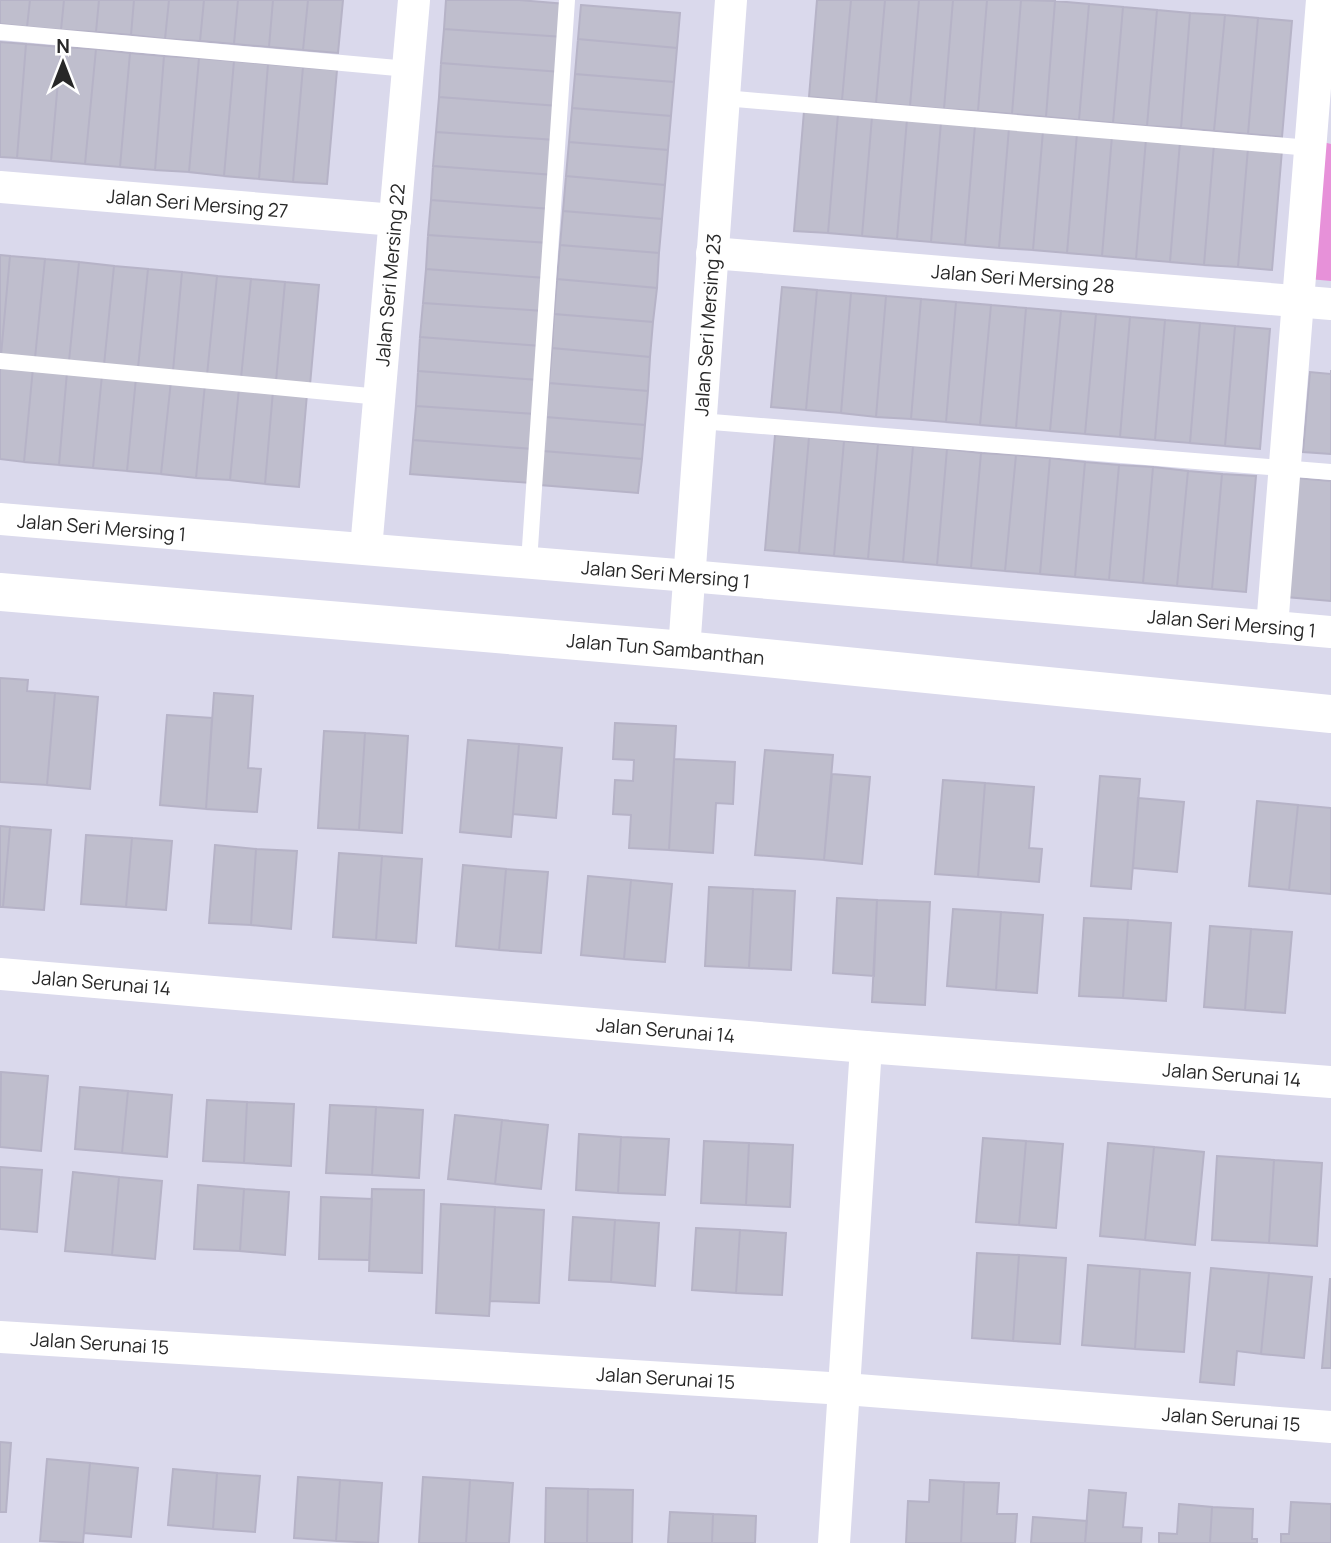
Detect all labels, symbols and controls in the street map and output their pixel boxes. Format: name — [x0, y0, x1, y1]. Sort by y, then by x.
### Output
north arrow — [28, 28, 98, 98]
text: N — [56, 33, 70, 59]
street label: Jalan Seri Mersing 27 — [105, 183, 289, 224]
street label: Jalan Seri Mersing 22 — [369, 183, 411, 368]
street label: Jalan Seri Mersing 23 — [688, 233, 727, 417]
street label: Jalan Seri Mersing 28 — [930, 258, 1116, 299]
street label: Jalan Seri Mersing 1 — [16, 507, 187, 547]
street label: Jalan Seri Mersing 1 — [580, 554, 751, 594]
street label: Jalan Seri Mersing 1 — [1146, 603, 1317, 644]
street label: Jalan Tun Sambanthan — [566, 627, 766, 671]
street label: Jalan Serunai 14 — [31, 964, 172, 1001]
street label: Jalan Serunai 14 — [595, 1011, 736, 1049]
street label: Jalan Serunai 14 — [1162, 1056, 1302, 1093]
street label: Jalan Serunai 15 — [30, 1326, 170, 1360]
street label: Jalan Serunai 15 — [596, 1361, 736, 1395]
street label: Jalan Serunai 15 — [1161, 1401, 1302, 1438]

